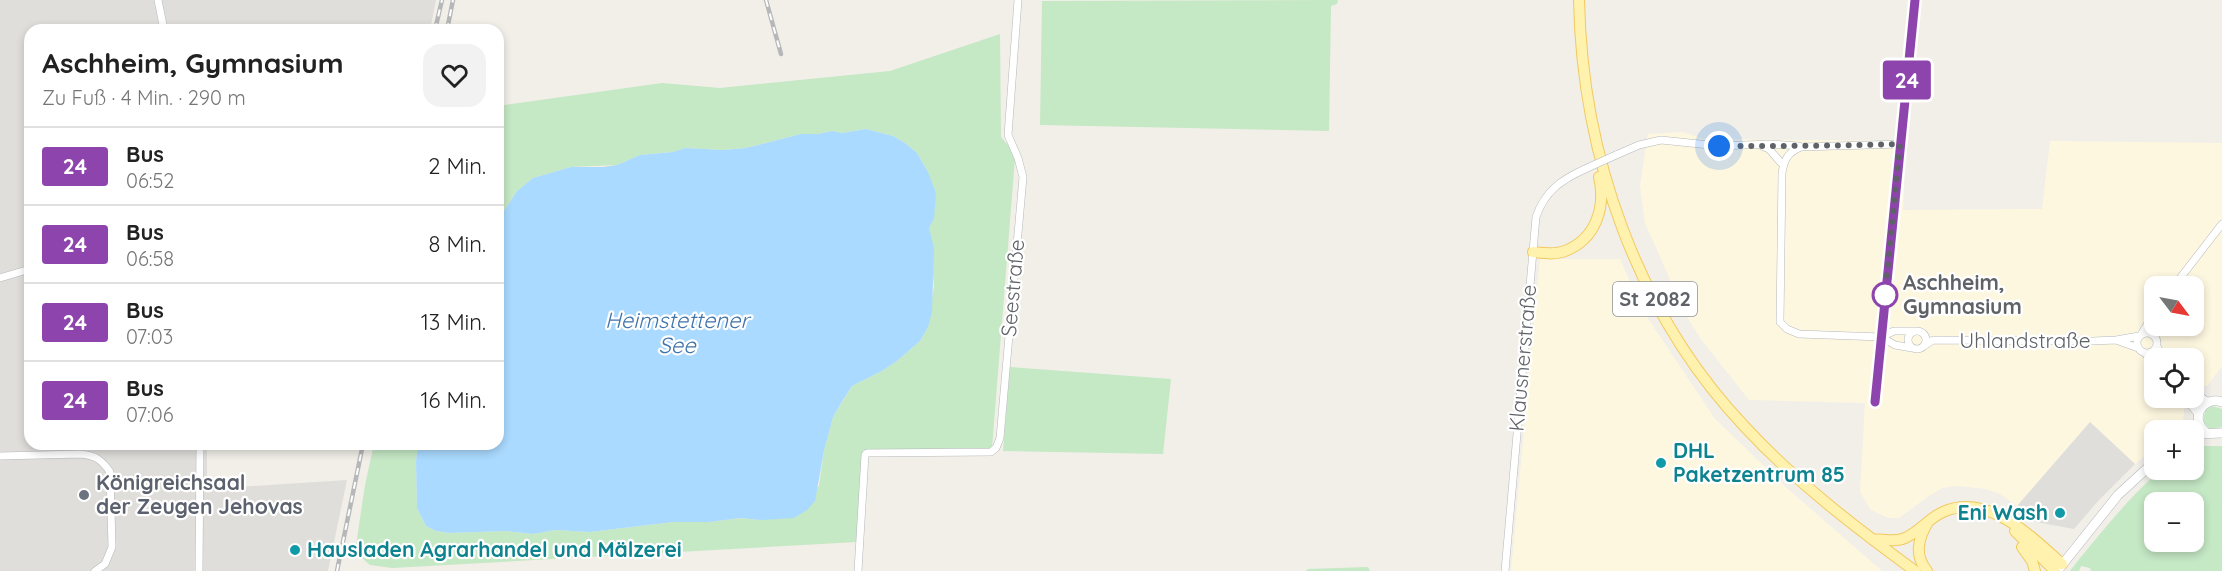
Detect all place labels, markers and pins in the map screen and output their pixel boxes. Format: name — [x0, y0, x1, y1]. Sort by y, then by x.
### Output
place label: Aschheim, Gymnasium — [1903, 269, 2022, 319]
marker: Aschheim, Gymnasium — [1872, 282, 1898, 308]
place label: DHL Paketzentrum 85 — [1673, 437, 1845, 487]
marker: DHL Paketzentrum 85 — [1654, 456, 1668, 470]
place label: Königreichsaal der Zeugen Jehovas — [96, 469, 303, 519]
marker: Königreichsaal der Zeugen Jehovas — [77, 488, 91, 502]
place label: Eni Wash — [1957, 499, 2048, 525]
marker: Eni Wash — [2053, 506, 2067, 520]
place label: Hausladen Agrarhandel und Mälzerei — [307, 536, 682, 562]
marker: Hausladen Agrarhandel und Mälzerei — [288, 543, 302, 557]

